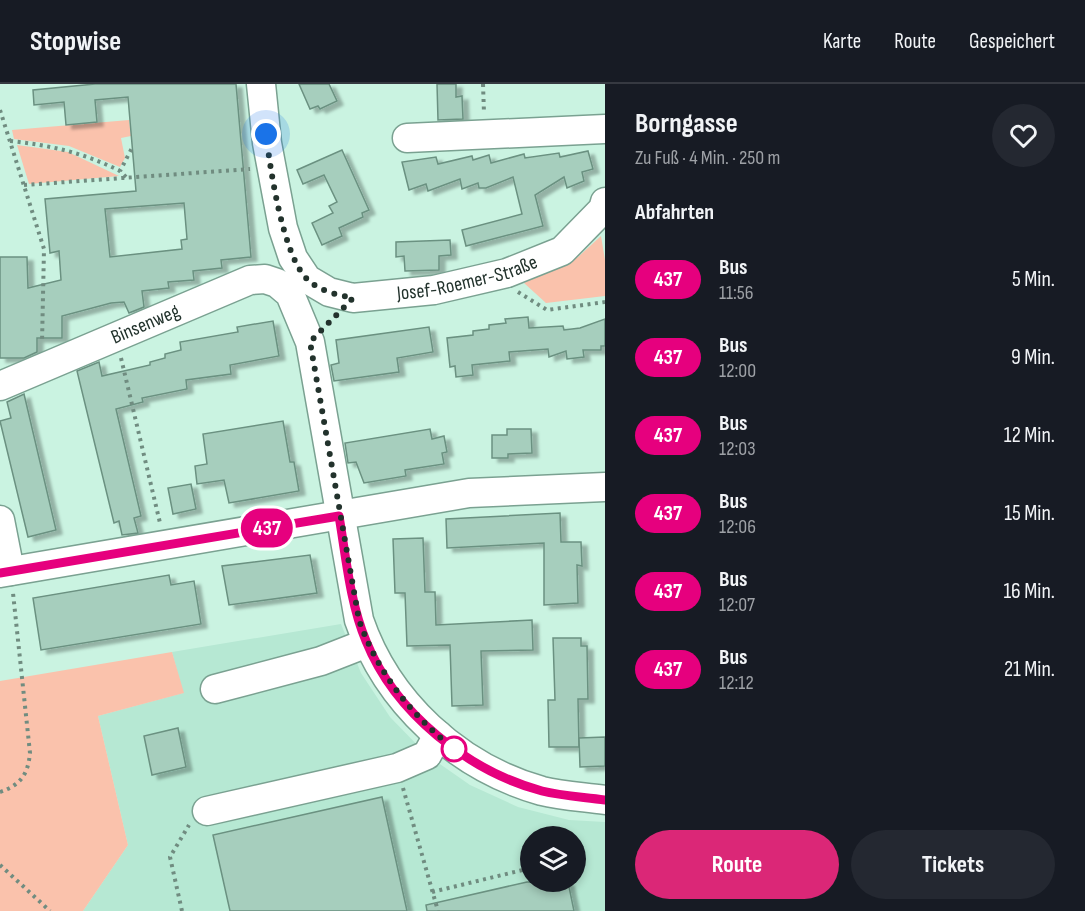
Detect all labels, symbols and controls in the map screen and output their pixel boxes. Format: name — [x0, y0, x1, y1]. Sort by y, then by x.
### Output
text: Stopwise — [30, 25, 121, 58]
text: Karte — [823, 29, 861, 54]
text: Route — [894, 29, 936, 54]
text: Gespeichert — [969, 29, 1055, 54]
button: heart — [992, 104, 1055, 167]
text: Borngasse — [635, 107, 738, 140]
your location — [251, 119, 281, 149]
text: Zu Fuß · 4 Min. · 250 m — [635, 146, 780, 170]
text: Abfahrten — [635, 199, 714, 226]
street label: Josef-Roemer-Straße — [395, 250, 541, 306]
text: Bus — [719, 254, 748, 281]
text: 5 Min. — [1012, 266, 1055, 293]
text: 437 — [654, 267, 682, 292]
text: 11:56 — [719, 281, 754, 305]
street label: Binsenweg — [108, 299, 183, 349]
text: Bus — [719, 332, 748, 359]
text: 9 Min. — [1011, 344, 1055, 371]
text: 437 — [654, 345, 682, 370]
text: 12:00 — [719, 359, 756, 383]
text: Bus — [719, 410, 748, 437]
text: 12 Min. — [1004, 422, 1055, 449]
text: 437 — [654, 423, 682, 448]
text: 12:03 — [719, 437, 756, 461]
text: Bus — [719, 488, 748, 515]
text: 15 Min. — [1004, 500, 1055, 527]
text: 437 — [654, 501, 682, 526]
line badge: 437 — [232, 508, 302, 548]
text: 12:06 — [719, 515, 756, 539]
text: 437 — [253, 516, 281, 541]
text: Bus — [719, 566, 748, 593]
text: 16 Min. — [1003, 578, 1055, 605]
text: 437 — [654, 579, 682, 604]
text: 12:07 — [719, 593, 755, 617]
text: Bus — [719, 644, 748, 671]
text: 21 Min. — [1004, 656, 1055, 683]
text: 437 — [654, 657, 682, 682]
text: 12:12 — [719, 671, 754, 695]
unlabelled marker — [441, 736, 467, 762]
map controls — [520, 826, 586, 892]
button: layers — [520, 826, 586, 892]
button: Route — [635, 830, 839, 899]
button: Tickets — [851, 830, 1055, 899]

